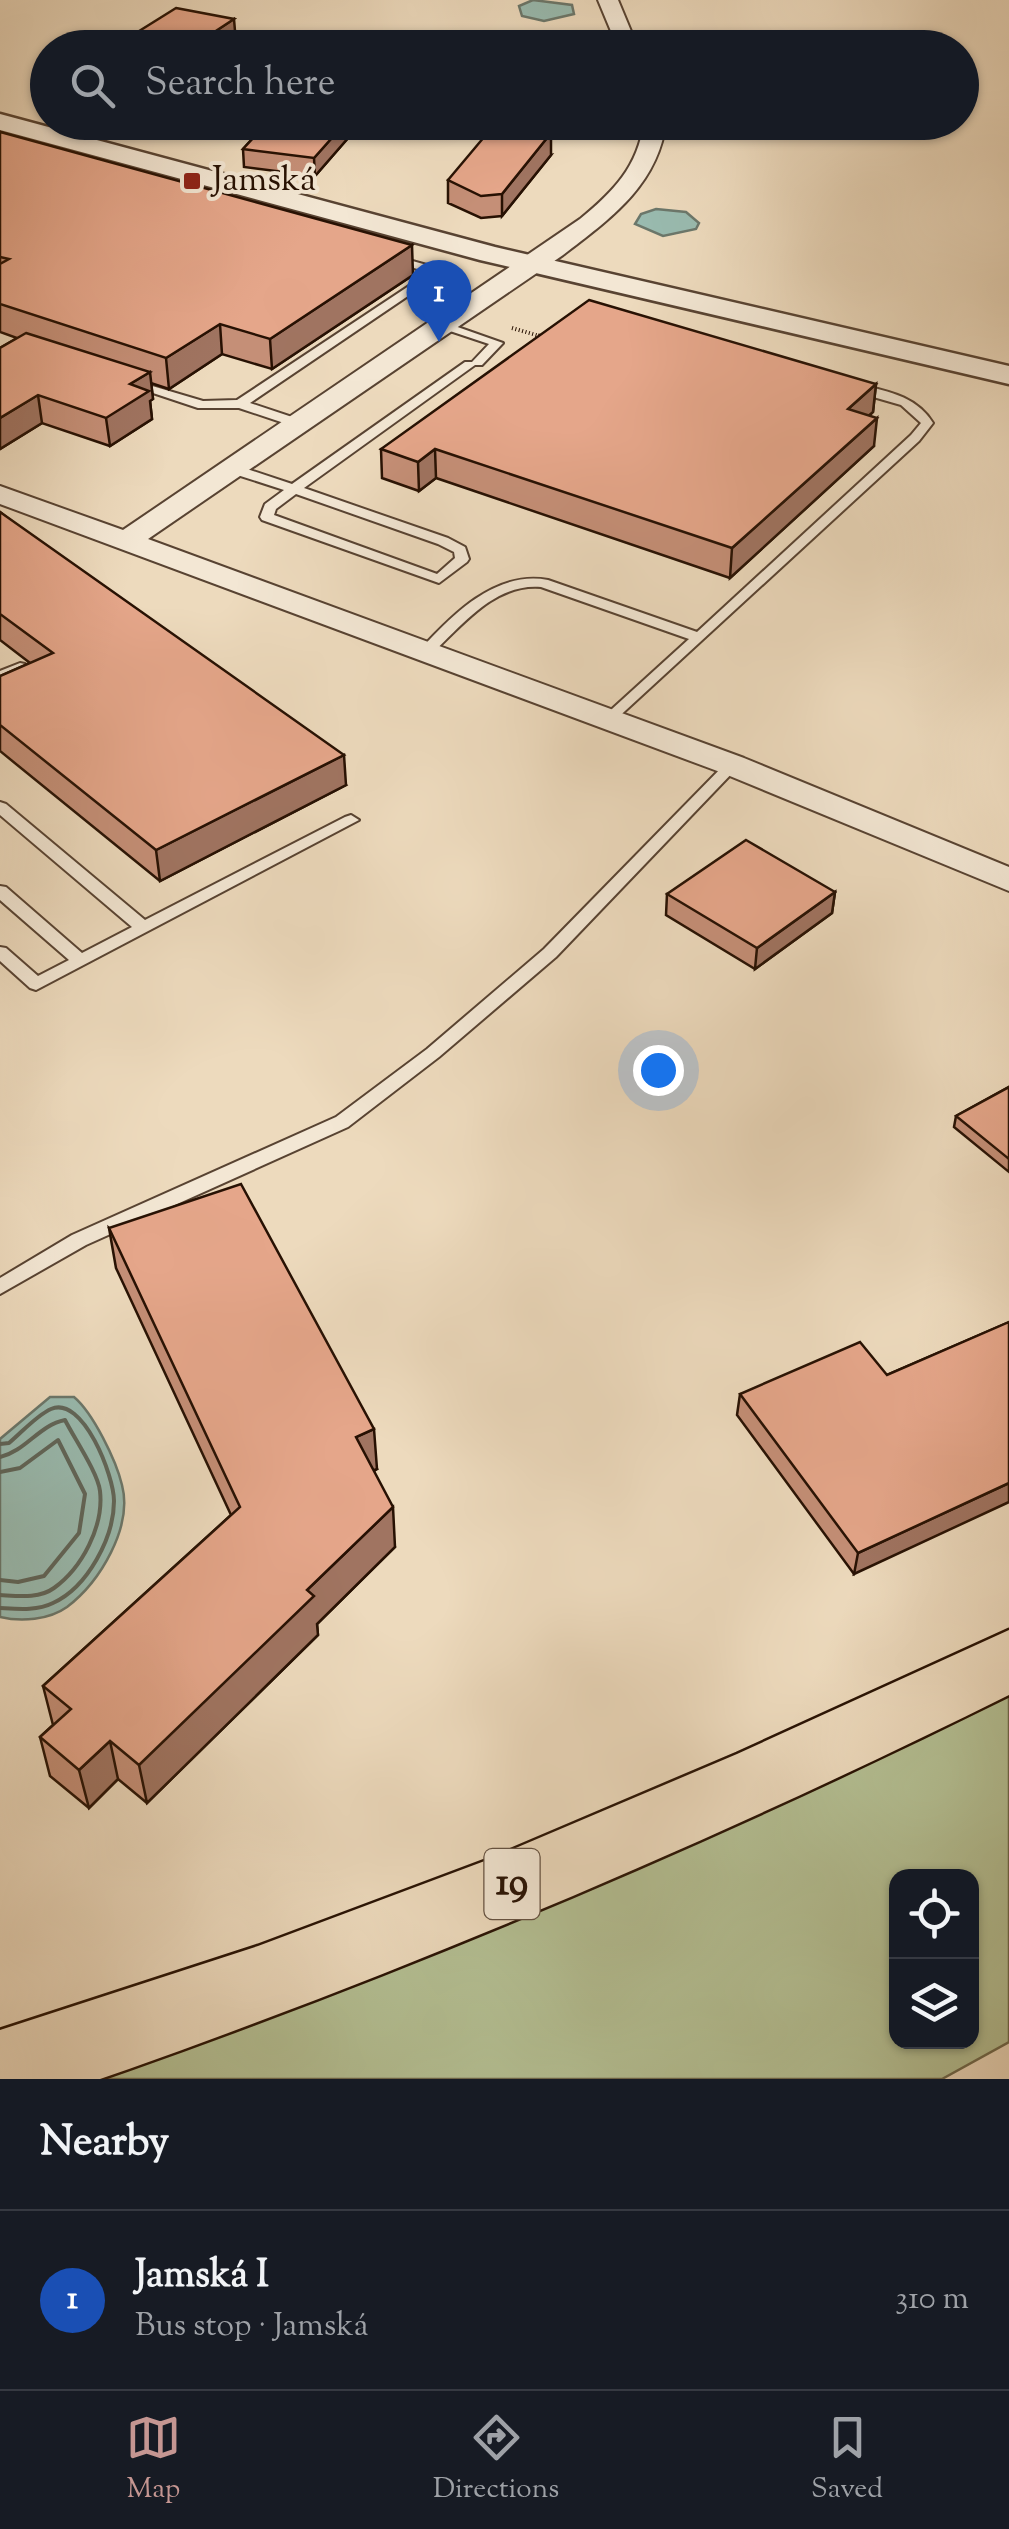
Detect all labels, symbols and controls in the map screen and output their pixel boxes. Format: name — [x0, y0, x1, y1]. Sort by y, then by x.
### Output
search box — [30, 30, 979, 140]
icon: search — [65, 58, 120, 113]
text: Search here — [145, 58, 336, 112]
place label: Jamská — [210, 156, 316, 207]
marker: Jamská — [181, 170, 203, 192]
pin: 1 — [406, 260, 472, 342]
your location — [633, 1045, 684, 1096]
road number: 19 — [484, 1849, 540, 1919]
map controls — [889, 1869, 979, 2049]
button: locate — [889, 1869, 979, 1959]
button: layers — [889, 1959, 979, 2049]
text: Nearby — [40, 2114, 169, 2174]
text: Jamská I — [135, 2250, 269, 2304]
text: 1 — [67, 2277, 78, 2323]
text: 310 m — [895, 2277, 969, 2323]
text: Bus stop · Jamská — [135, 2304, 368, 2350]
tab: Map — [126, 2410, 181, 2510]
tab: Directions — [433, 2410, 559, 2510]
tab: Saved — [811, 2410, 883, 2510]

